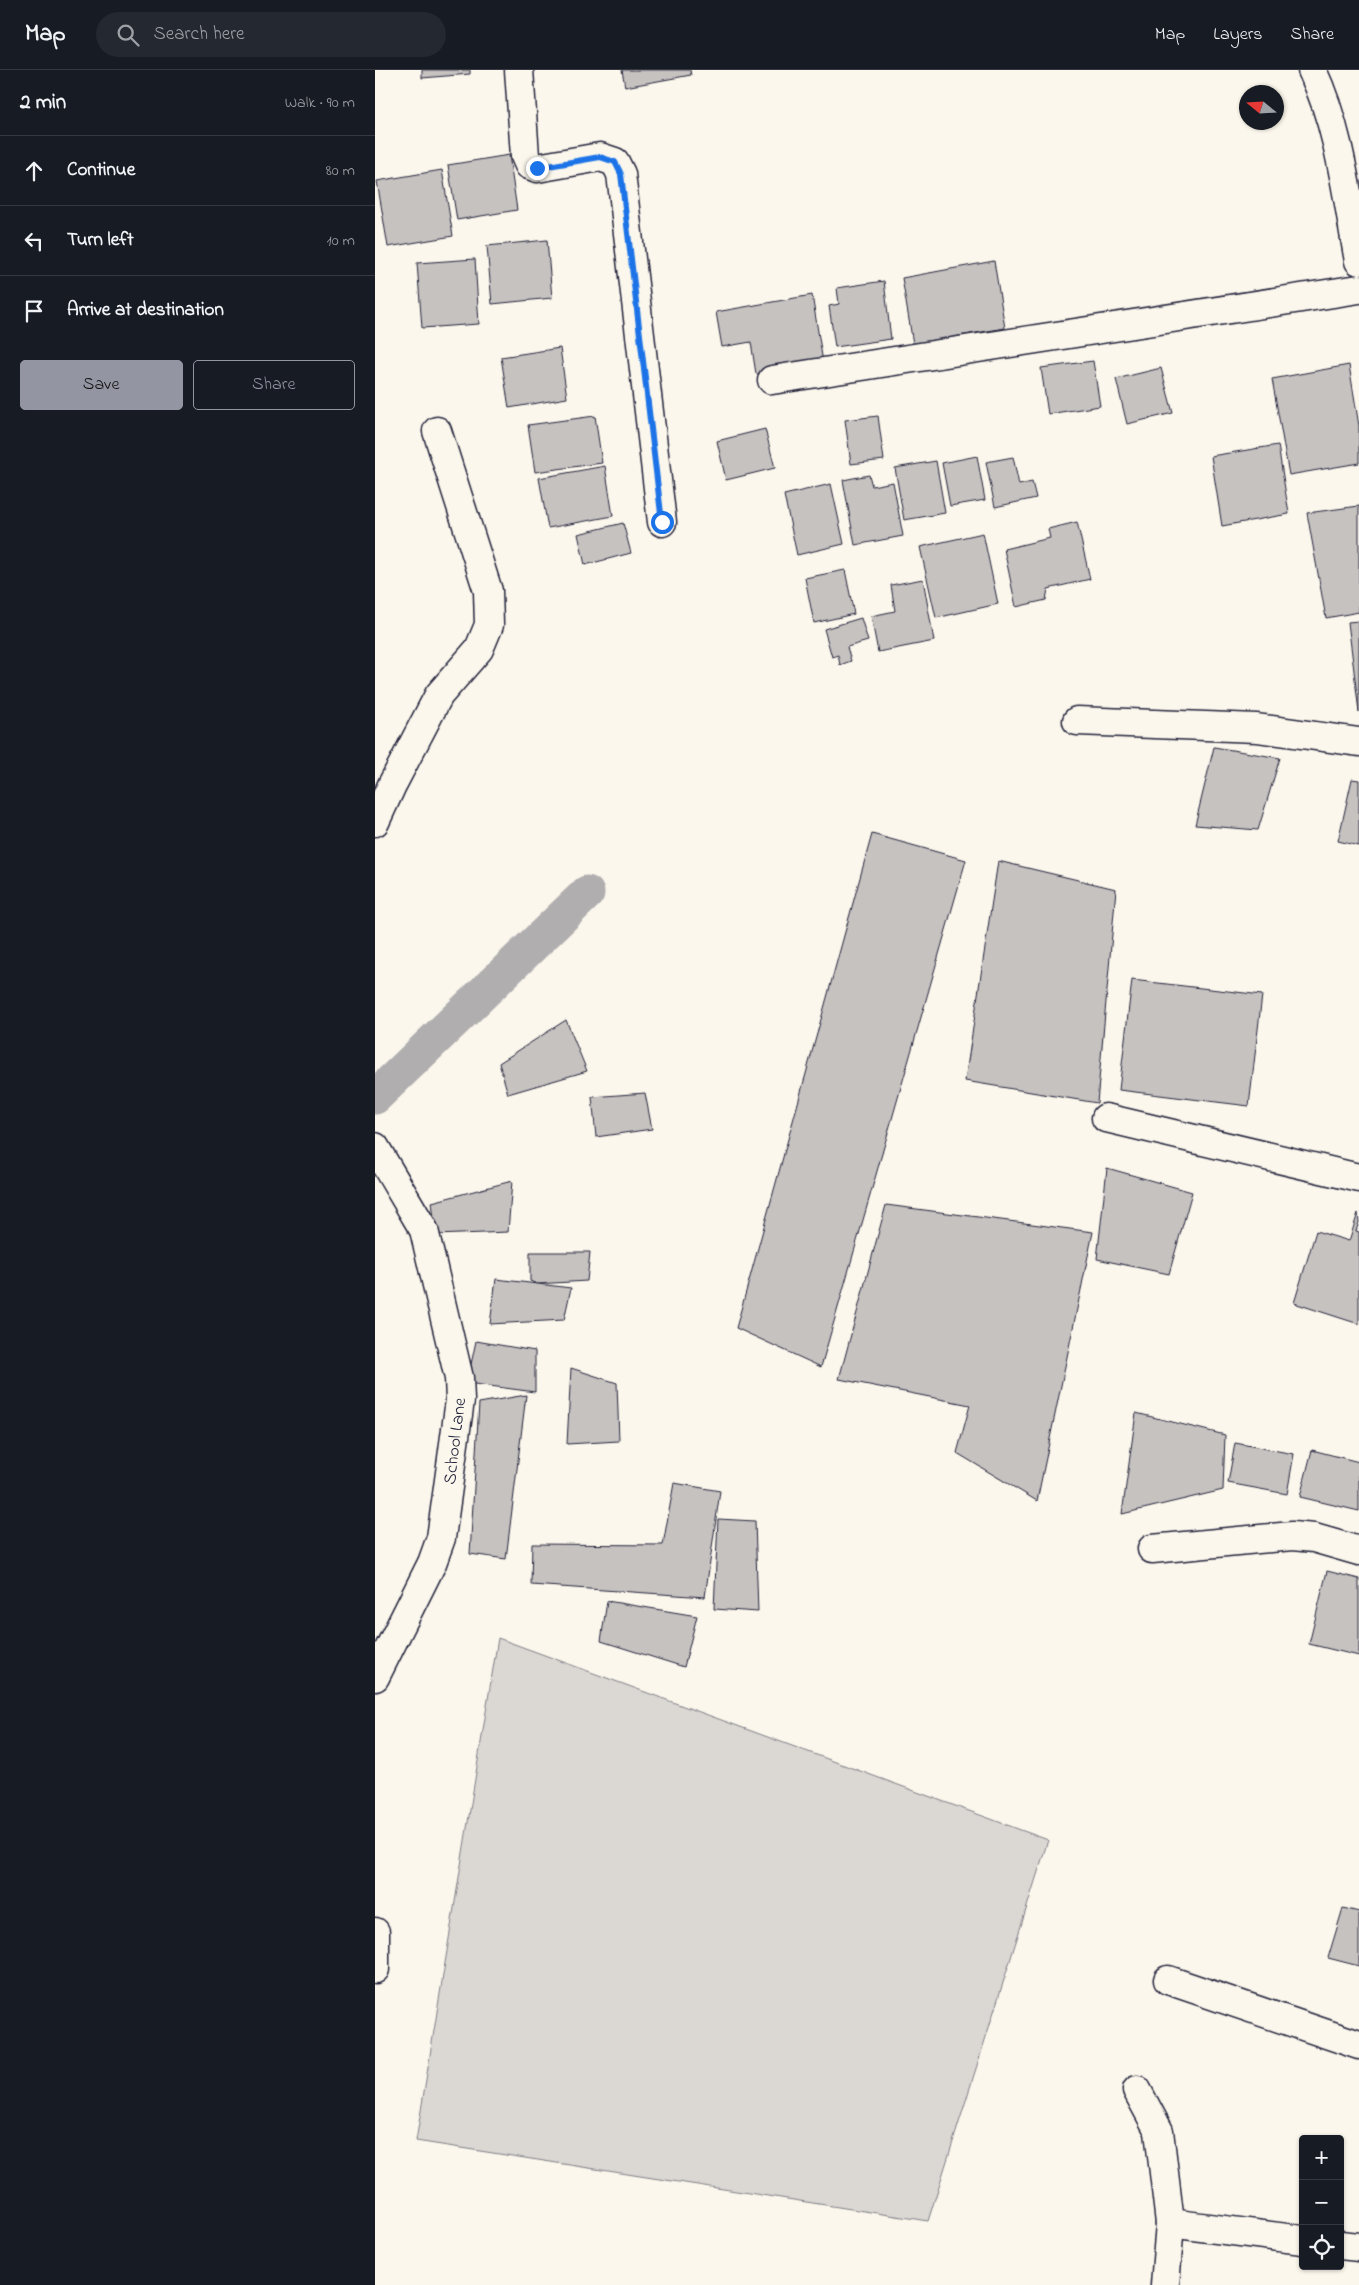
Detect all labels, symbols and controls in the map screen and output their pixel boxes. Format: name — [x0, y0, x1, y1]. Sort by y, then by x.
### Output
search box — [96, 12, 446, 57]
text: Map — [25, 17, 66, 52]
icon: search — [114, 21, 142, 49]
text: Search here — [154, 21, 245, 48]
text: Map — [1155, 22, 1185, 48]
text: Layers — [1213, 22, 1263, 48]
text: Share — [1291, 22, 1334, 48]
north arrow — [1239, 85, 1284, 130]
text: 2 min — [20, 88, 66, 118]
text: Walk · 90 m — [285, 91, 355, 115]
icon: ahead — [20, 157, 48, 185]
text: Continue — [67, 157, 135, 184]
route end — [526, 157, 549, 180]
text: 80 m — [326, 159, 355, 183]
icon: left — [20, 227, 48, 255]
text: Turn left — [67, 227, 134, 254]
text: 10 m — [327, 229, 355, 253]
icon: arrive — [20, 297, 48, 325]
text: Arrive at destination — [67, 297, 224, 324]
button: Save — [20, 360, 183, 410]
button: Share — [193, 360, 355, 410]
route start — [651, 511, 674, 534]
street label: School Lane — [438, 1395, 474, 1486]
map controls — [1299, 2135, 1344, 2270]
button: + — [1299, 2135, 1344, 2180]
button: − — [1299, 2180, 1344, 2225]
button: locate — [1299, 2225, 1344, 2270]

